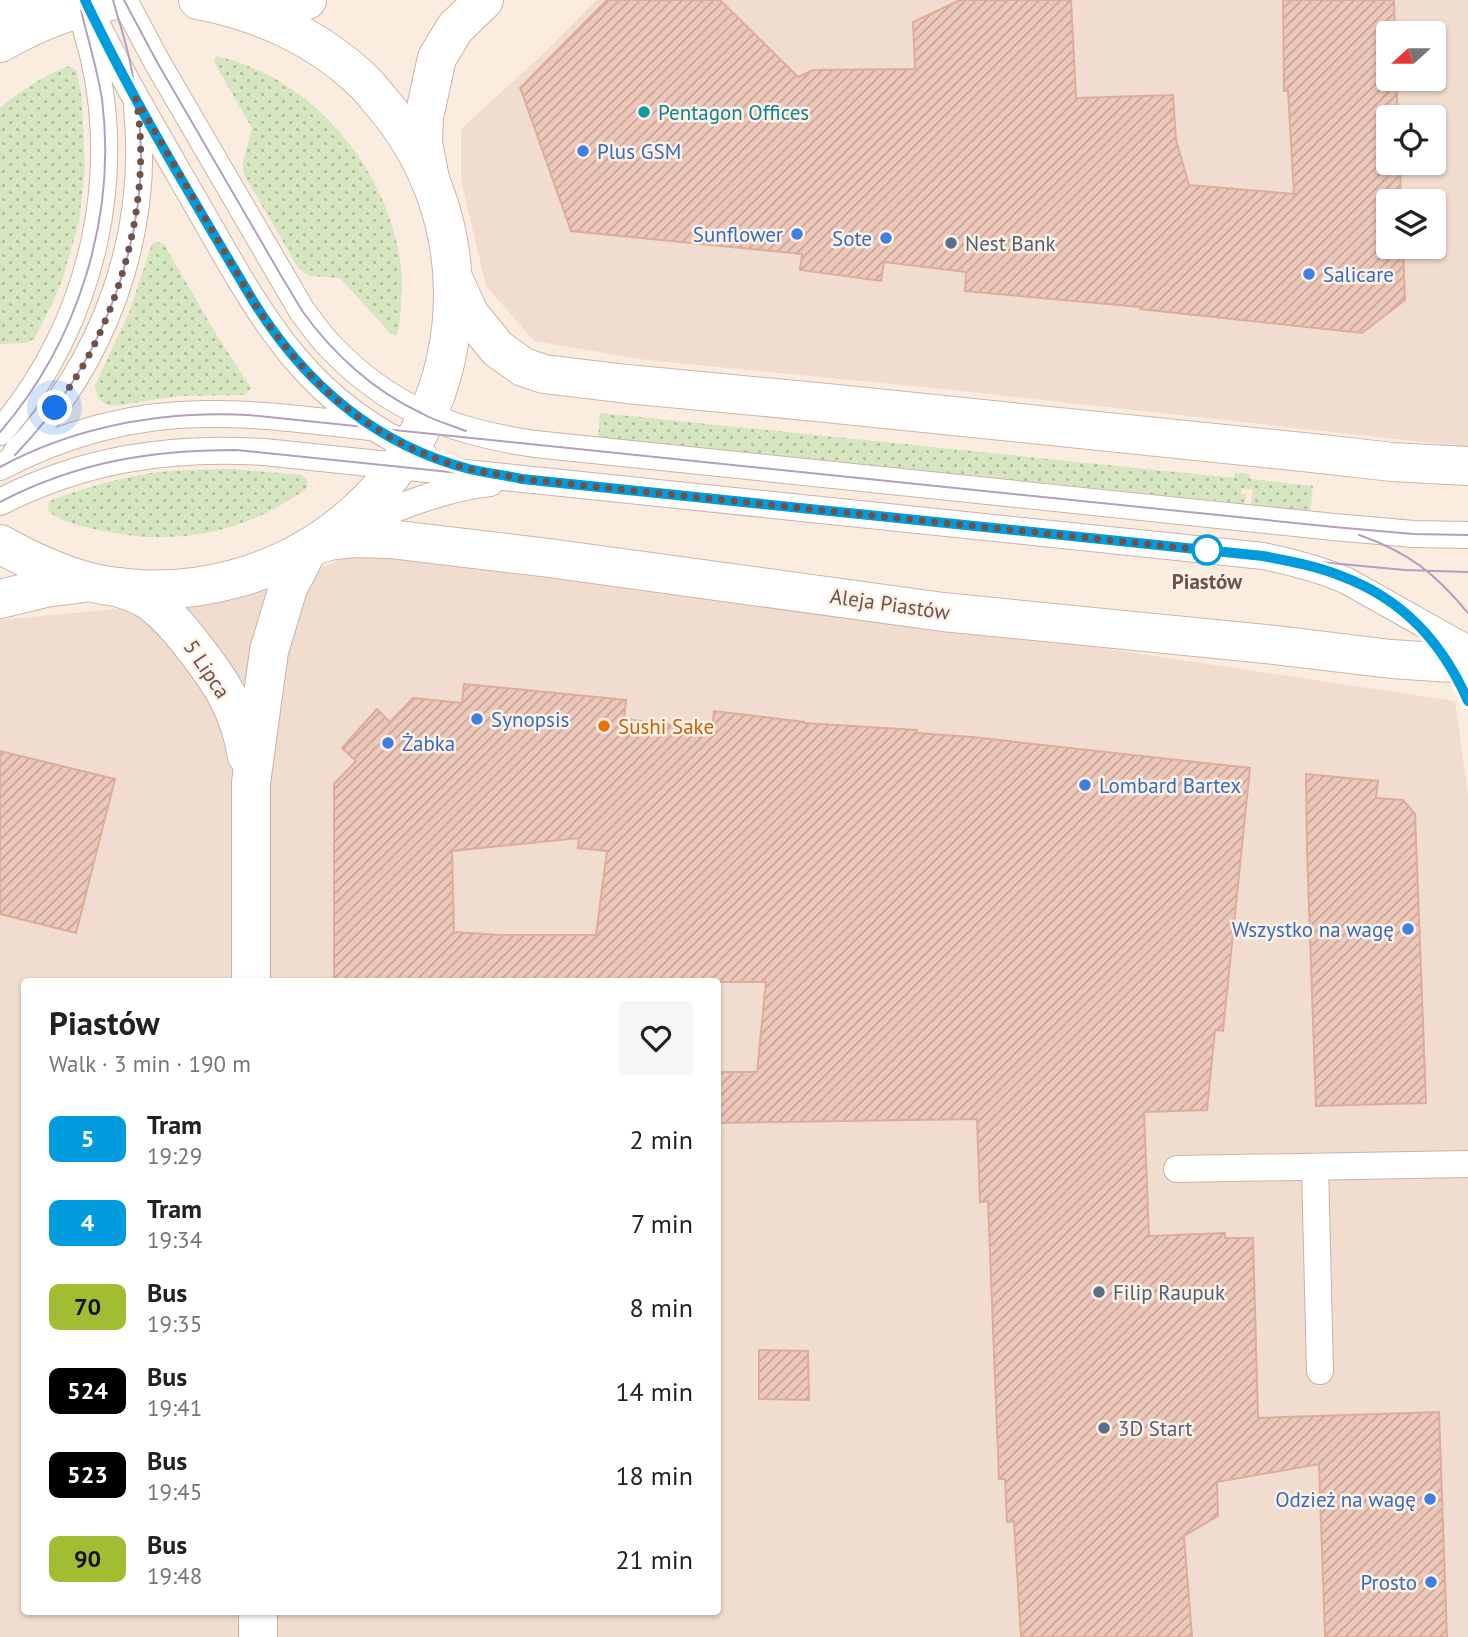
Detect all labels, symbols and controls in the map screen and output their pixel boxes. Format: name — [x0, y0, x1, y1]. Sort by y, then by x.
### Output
north arrow — [1376, 21, 1446, 91]
map controls — [1376, 21, 1446, 259]
place label: Pentagon Offices — [658, 99, 809, 126]
marker: Pentagon Offices — [636, 104, 652, 120]
button: locate — [1376, 105, 1446, 175]
place label: Plus GSM — [597, 138, 681, 165]
marker: Plus GSM — [575, 143, 591, 159]
button: layers — [1376, 189, 1446, 259]
place label: Sunflower — [693, 221, 783, 248]
place label: Sote — [832, 225, 872, 252]
marker: Sunflower — [789, 226, 805, 242]
marker: Sote — [878, 230, 894, 246]
place label: Nest Bank — [965, 230, 1056, 257]
marker: Nest Bank — [943, 235, 959, 251]
place label: Salicare — [1323, 261, 1394, 288]
marker: Salicare — [1301, 266, 1317, 282]
your location — [37, 390, 72, 425]
marker: Piastów — [1192, 535, 1222, 565]
place label: Piastów — [1172, 568, 1243, 595]
street label: Aleja Piastów — [828, 582, 952, 626]
street label: 5 Lipca — [178, 635, 236, 703]
place label: Synopsis — [491, 706, 569, 733]
marker: Synopsis — [469, 711, 485, 727]
place label: Sushi Sake — [618, 713, 714, 740]
marker: Sushi Sake — [596, 718, 612, 734]
place label: Żabka — [402, 730, 455, 757]
marker: Żabka — [380, 735, 396, 751]
place label: Lombard Bartex — [1099, 772, 1241, 799]
marker: Lombard Bartex — [1077, 777, 1093, 793]
place label: Wszystko na wagę — [1232, 916, 1394, 943]
marker: Wszystko na wagę — [1400, 921, 1416, 937]
text: Piastów — [49, 1001, 160, 1044]
button: heart — [619, 1001, 693, 1075]
text: Walk · 3 min · 190 m — [49, 1049, 251, 1078]
text: Tram — [147, 1108, 202, 1141]
text: 5 — [81, 1123, 94, 1154]
text: 2 min — [630, 1123, 693, 1156]
text: 19:29 — [147, 1141, 202, 1170]
text: Tram — [147, 1192, 202, 1225]
text: 4 — [81, 1207, 94, 1238]
text: 7 min — [631, 1207, 693, 1240]
text: 19:34 — [147, 1225, 202, 1254]
text: Bus — [147, 1276, 187, 1309]
place label: Filip Raupuk — [1113, 1279, 1225, 1306]
marker: Filip Raupuk — [1091, 1284, 1107, 1300]
text: 70 — [74, 1291, 101, 1322]
text: 8 min — [630, 1291, 693, 1324]
text: 19:35 — [147, 1309, 202, 1338]
text: Bus — [147, 1360, 187, 1393]
text: 524 — [67, 1375, 108, 1406]
text: 14 min — [615, 1375, 693, 1408]
text: 19:41 — [147, 1393, 202, 1422]
place label: 3D Start — [1118, 1415, 1192, 1442]
marker: 3D Start — [1096, 1420, 1112, 1436]
text: Bus — [147, 1444, 187, 1477]
text: 523 — [67, 1459, 108, 1490]
text: 18 min — [615, 1459, 693, 1492]
text: 19:45 — [147, 1477, 202, 1506]
place label: Odzież na wagę — [1275, 1486, 1416, 1513]
marker: Odzież na wagę — [1422, 1491, 1438, 1507]
text: Bus — [147, 1528, 187, 1561]
text: 90 — [74, 1543, 101, 1574]
text: 21 min — [615, 1543, 693, 1576]
text: 19:48 — [147, 1561, 202, 1590]
place label: Prosto — [1361, 1569, 1417, 1596]
marker: Prosto — [1423, 1574, 1439, 1590]

